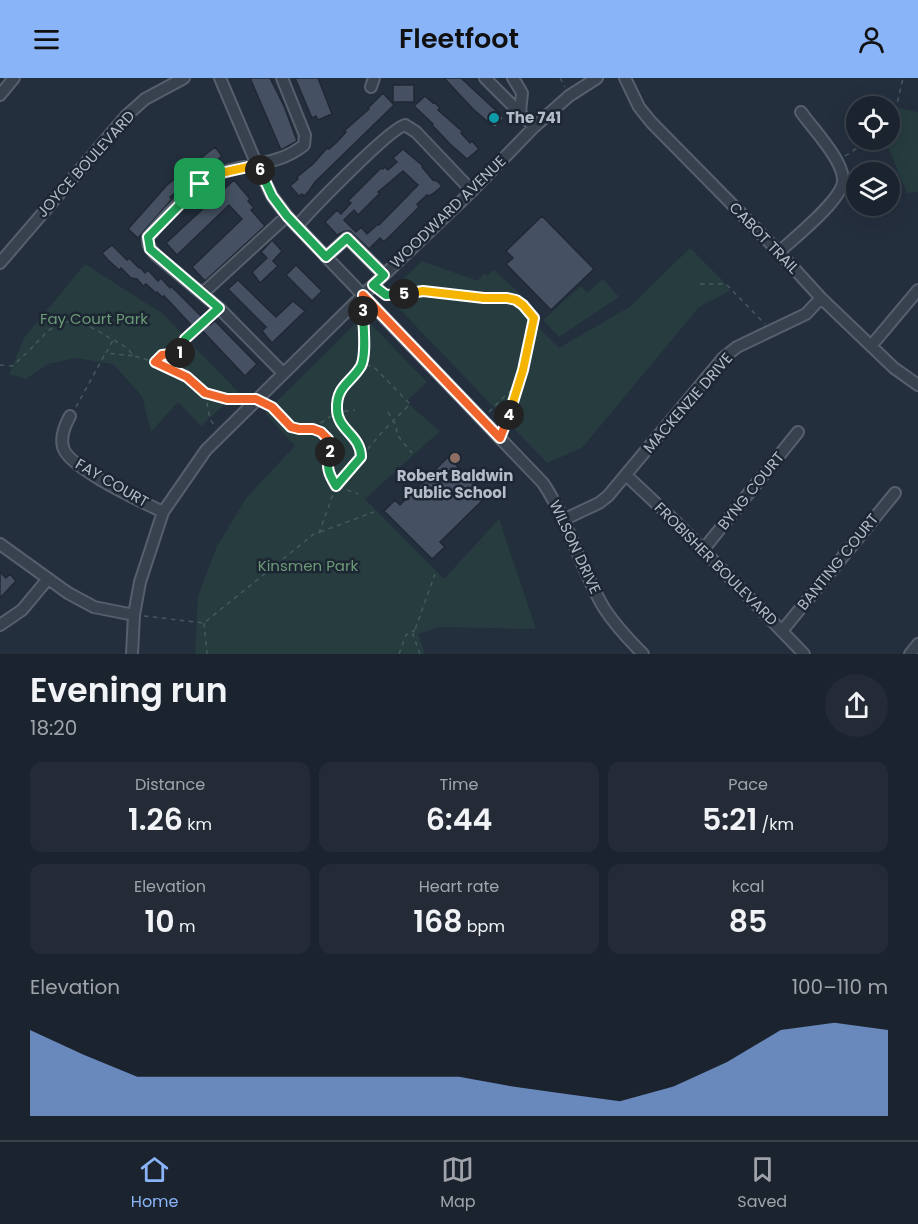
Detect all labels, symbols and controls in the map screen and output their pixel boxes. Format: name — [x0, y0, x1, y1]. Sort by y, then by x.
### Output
text: Fleetfoot — [399, 20, 519, 57]
icon: menu — [30, 23, 63, 56]
icon: person — [855, 23, 888, 56]
map controls — [846, 96, 900, 216]
button: locate — [846, 96, 900, 150]
street label: JOYCE BOULEVARD — [32, 106, 139, 222]
place label: The 741 — [506, 107, 561, 128]
marker: The 741 — [487, 111, 501, 125]
street label: WOODWARD AVENUE — [385, 151, 510, 273]
pin: 6 — [245, 155, 275, 185]
pin — [174, 158, 225, 209]
text: 6 — [255, 158, 265, 181]
button: layers — [846, 162, 900, 216]
icon: arrive — [183, 167, 216, 200]
street label: CABOT TRAIL — [725, 197, 804, 279]
pin: 5 — [389, 279, 419, 309]
text: 5 — [399, 282, 409, 305]
pin: 3 — [348, 296, 378, 326]
text: 3 — [358, 299, 368, 322]
park label: Fay Court Park — [40, 308, 148, 329]
pin: 1 — [165, 338, 195, 368]
text: 1 — [177, 341, 183, 364]
street label: MACKENZIE DRIVE — [638, 348, 737, 457]
pin: 4 — [494, 400, 524, 430]
text: 4 — [504, 403, 514, 426]
pin: 2 — [315, 437, 345, 467]
text: 2 — [325, 440, 335, 463]
street label: BYNG COURT — [713, 447, 789, 534]
marker: Robert Baldwin Public School — [448, 451, 462, 465]
street label: FAY COURT — [72, 453, 153, 512]
place label: Robert Baldwin Public School — [397, 465, 513, 503]
street label: WILSON DRIVE — [545, 496, 606, 597]
street label: FROBISHER BOULEVARD — [650, 497, 783, 630]
street label: BANTING COURT — [792, 509, 883, 614]
park label: Kinsmen Park — [258, 555, 359, 576]
text: Evening run — [30, 667, 228, 714]
button: share — [825, 674, 888, 737]
text: 18:20 — [30, 714, 77, 742]
text: Distance — [135, 773, 205, 796]
text: Time — [440, 773, 479, 796]
text: Pace — [728, 773, 768, 796]
text: 1.26 — [128, 798, 183, 841]
text: 6:44 — [426, 798, 492, 841]
text: 5:21 — [702, 798, 757, 841]
text: km — [183, 813, 212, 836]
text: /km — [757, 813, 794, 836]
text: Elevation — [134, 875, 206, 898]
text: Heart rate — [419, 875, 499, 898]
text: kcal — [732, 875, 764, 898]
text: 10 — [144, 900, 175, 943]
text: 168 — [413, 900, 462, 943]
text: 85 — [729, 900, 767, 943]
text: m — [175, 915, 196, 938]
text: bpm — [462, 915, 505, 938]
text: Elevation — [30, 973, 120, 1001]
text: 100–110 m — [792, 973, 888, 1001]
tab: Home — [131, 1153, 179, 1214]
tab: Map — [440, 1153, 476, 1214]
tab: Saved — [737, 1153, 787, 1214]

